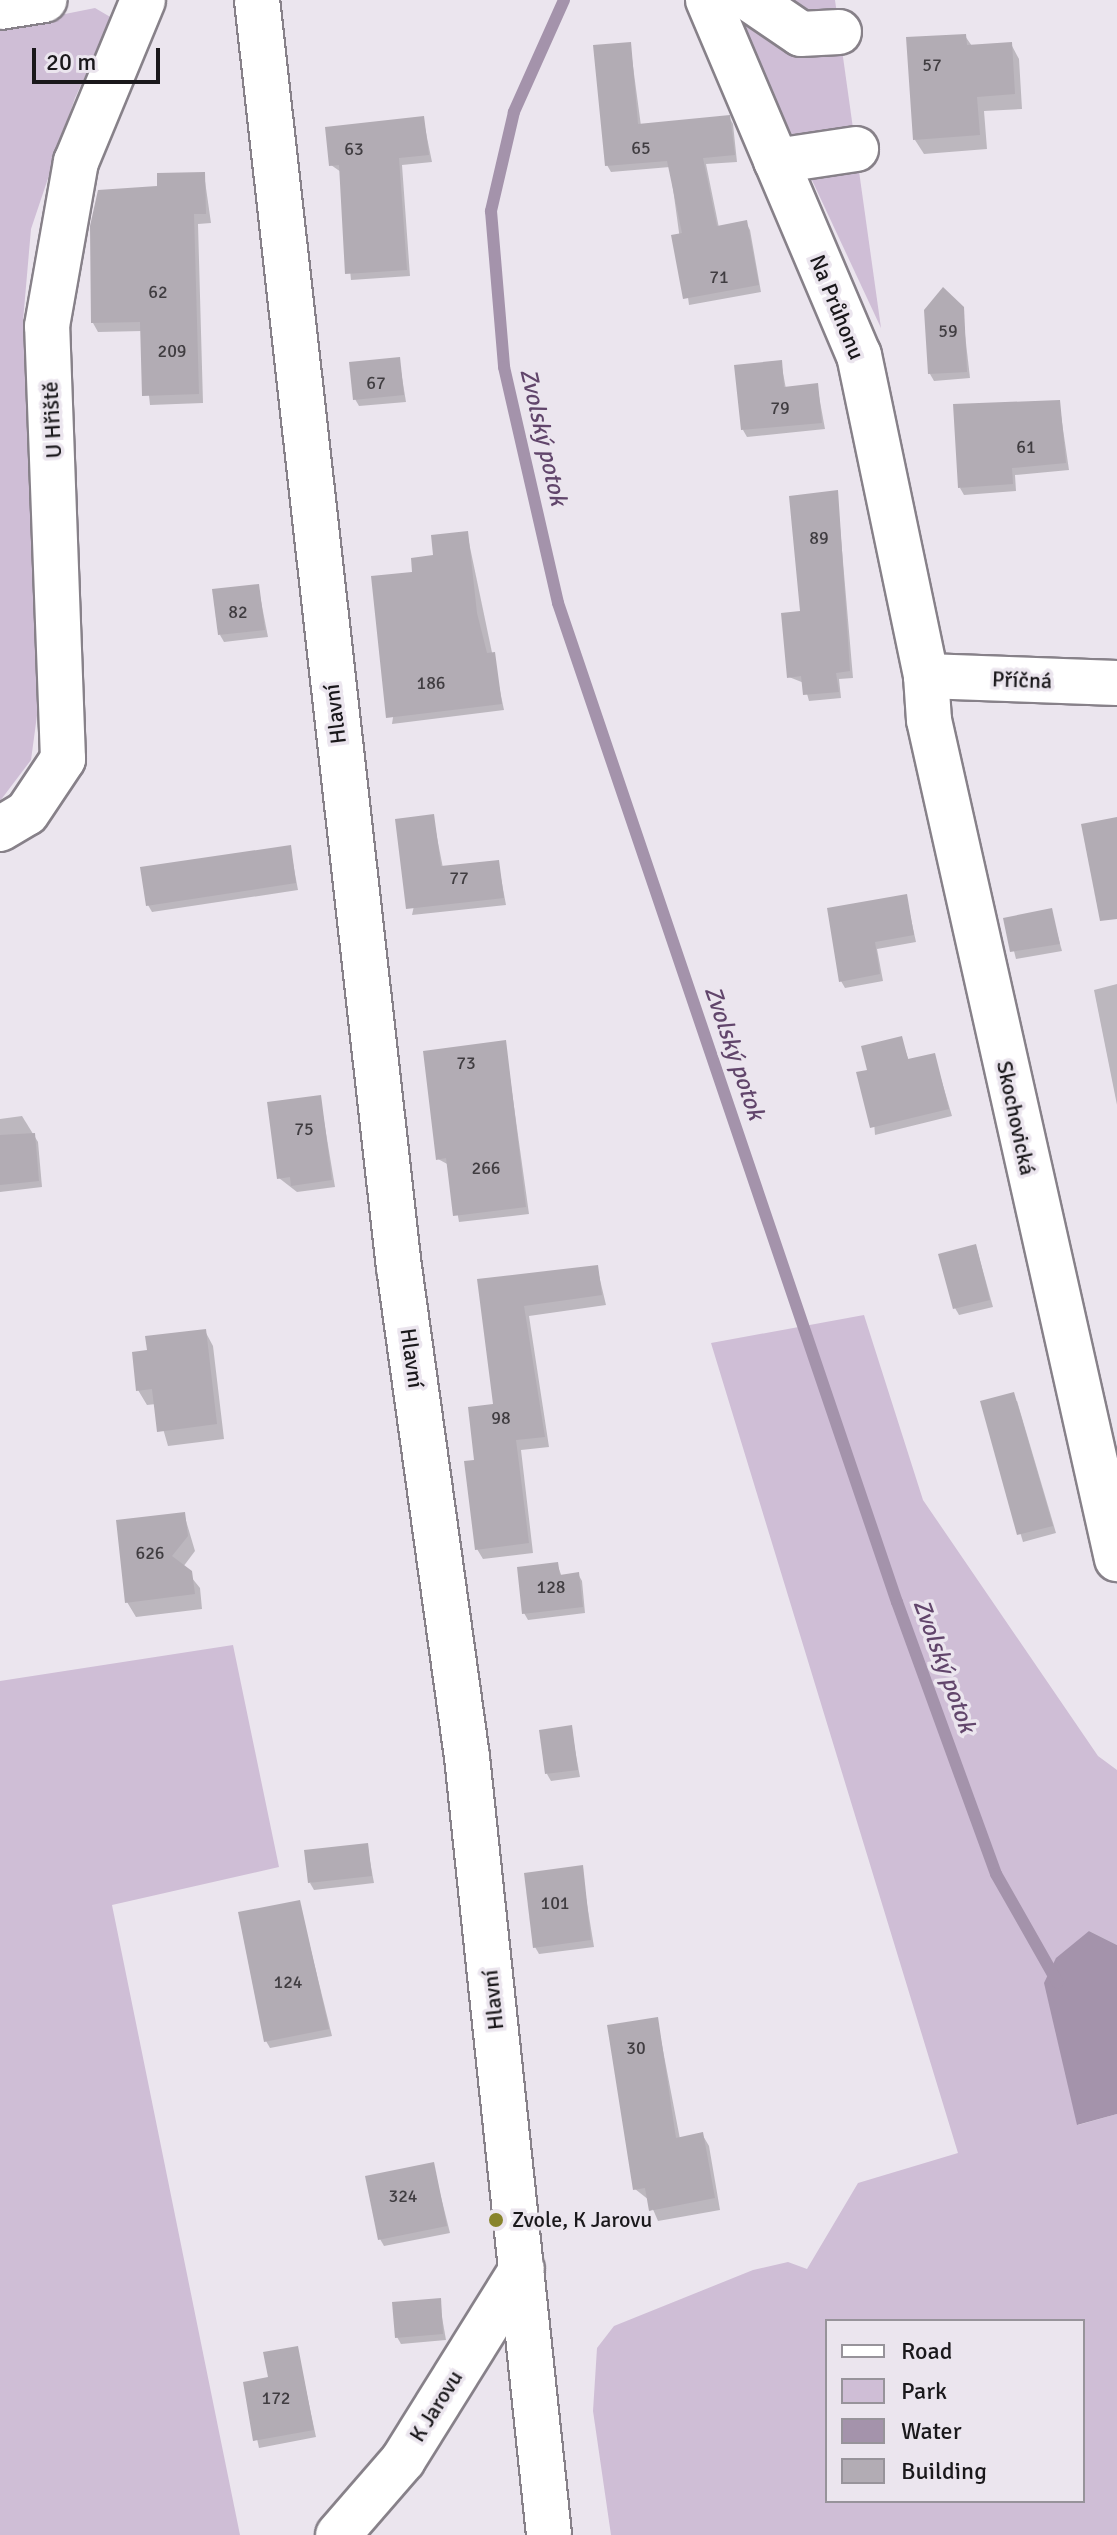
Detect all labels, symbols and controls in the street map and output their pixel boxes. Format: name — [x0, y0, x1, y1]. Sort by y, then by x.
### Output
scale bar — [36, 32, 164, 82]
text: 20 m — [46, 47, 96, 77]
house number: 57 — [922, 54, 942, 76]
house number: 65 — [631, 137, 651, 159]
house number: 63 — [344, 138, 364, 160]
street label: Na Průhonu — [804, 251, 870, 363]
house number: 71 — [709, 266, 729, 288]
house number: 62 — [148, 281, 168, 303]
house number: 59 — [938, 320, 958, 342]
house number: 209 — [157, 340, 187, 362]
water label: Zvolský potok — [513, 366, 573, 508]
house number: 67 — [366, 372, 386, 394]
street label: U Hřiště — [37, 381, 67, 459]
house number: 79 — [770, 397, 790, 419]
house number: 61 — [1016, 436, 1036, 458]
house number: 89 — [809, 527, 829, 549]
house number: 82 — [228, 601, 248, 623]
street label: Příčná — [992, 666, 1052, 694]
house number: 186 — [416, 672, 446, 694]
street label: Hlavní — [318, 683, 352, 745]
house number: 77 — [449, 867, 469, 889]
water label: Zvolský potok — [698, 982, 770, 1124]
house number: 73 — [456, 1052, 476, 1074]
street label: Skochovická — [991, 1058, 1041, 1178]
house number: 75 — [294, 1118, 314, 1140]
house number: 266 — [471, 1157, 501, 1179]
street label: Hlavní — [395, 1326, 429, 1390]
house number: 98 — [491, 1407, 511, 1429]
house number: 626 — [135, 1542, 165, 1564]
house number: 128 — [536, 1576, 566, 1598]
water label: Zvolský potok — [907, 1595, 981, 1737]
house number: 101 — [540, 1892, 570, 1914]
street label: Hlavní — [477, 1969, 509, 2031]
house number: 124 — [273, 1971, 303, 1993]
house number: 30 — [626, 2037, 646, 2059]
house number: 324 — [388, 2185, 418, 2207]
place label: Zvole, K Jarovu — [512, 2207, 652, 2233]
marker: Zvole, K Jarovu — [487, 2211, 505, 2229]
legend — [825, 2319, 1085, 2503]
text: Road — [901, 2336, 952, 2366]
street label: K Jarovu — [404, 2365, 468, 2447]
text: Park — [901, 2376, 947, 2406]
house number: 172 — [261, 2387, 291, 2409]
text: Water — [901, 2416, 961, 2446]
text: Building — [901, 2456, 987, 2486]

